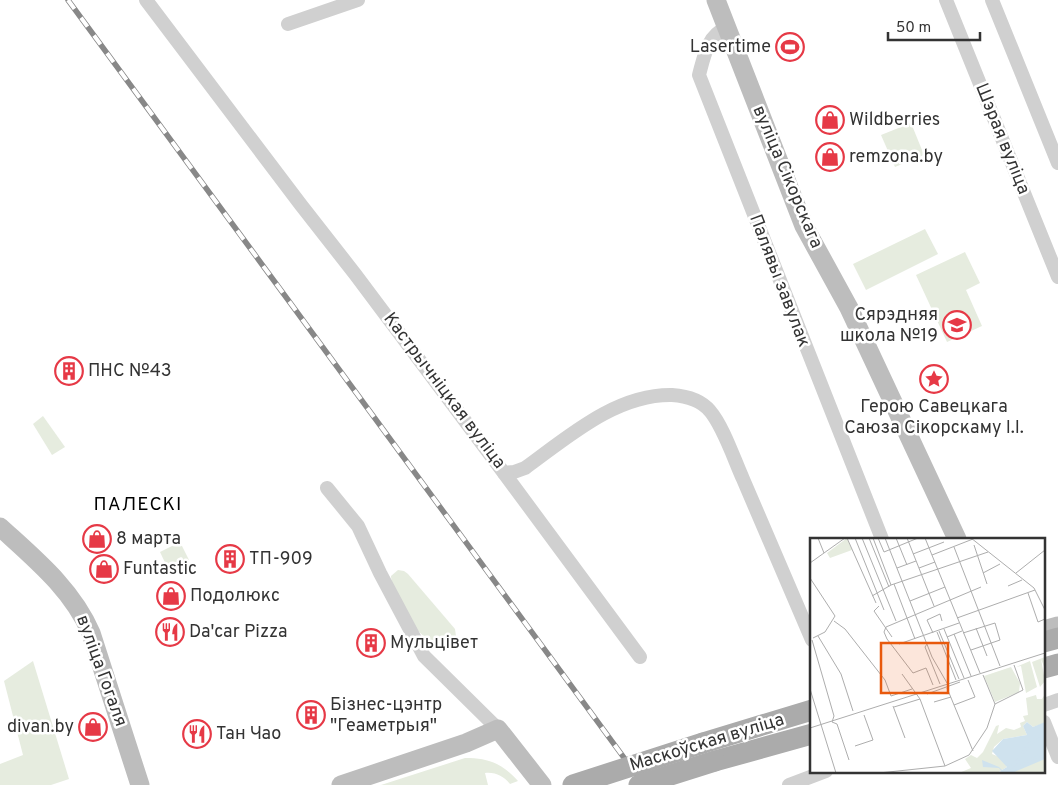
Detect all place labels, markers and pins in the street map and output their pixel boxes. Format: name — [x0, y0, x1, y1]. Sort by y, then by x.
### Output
sports icon: Lasertime — [775, 32, 805, 62]
place label: Lasertime — [690, 36, 771, 59]
shop icon: Wildberries — [815, 105, 845, 135]
place label: Wildberries — [849, 109, 940, 132]
shop icon: remzona.by — [815, 142, 845, 172]
place label: remzona.by — [849, 146, 943, 169]
place label: Сярэдняя школа №19 — [840, 304, 938, 348]
school or university icon: Сярэдняя школа №19 — [942, 310, 972, 340]
building icon: ПНС №43 — [54, 356, 84, 386]
place label: ПНС №43 — [88, 360, 172, 383]
place icon: Герою Савецкага Саюза Сікорскаму І.І. — [919, 364, 949, 394]
place label: Герою Савецкага Саюза Сікорскаму І.І. — [844, 396, 1024, 440]
shop icon: 8 марта — [82, 524, 112, 554]
place label: 8 марта — [116, 528, 181, 551]
building icon: ТП-909 — [215, 544, 245, 574]
place label: ТП-909 — [249, 548, 313, 571]
shop icon: Funtastic — [89, 554, 119, 584]
place label: Funtastic — [123, 558, 197, 581]
shop icon: Подолюкс — [156, 581, 186, 611]
place label: Подолюкс — [190, 585, 280, 608]
restaurant icon: Da'car Pizza — [155, 617, 185, 647]
place label: Da'car Pizza — [189, 621, 288, 644]
building icon: Мульцівет — [356, 628, 386, 658]
place label: Мульцівет — [390, 632, 478, 655]
place label: Бізнес-цэнтр "Геаметрыя" — [330, 694, 442, 738]
building icon: Бізнес-цэнтр "Геаметрыя" — [296, 700, 326, 730]
shop icon: divan.by — [78, 712, 108, 742]
place label: divan.by — [7, 716, 74, 739]
restaurant icon: Тан Чао — [182, 719, 212, 749]
place label: Тан Чао — [216, 723, 281, 746]

